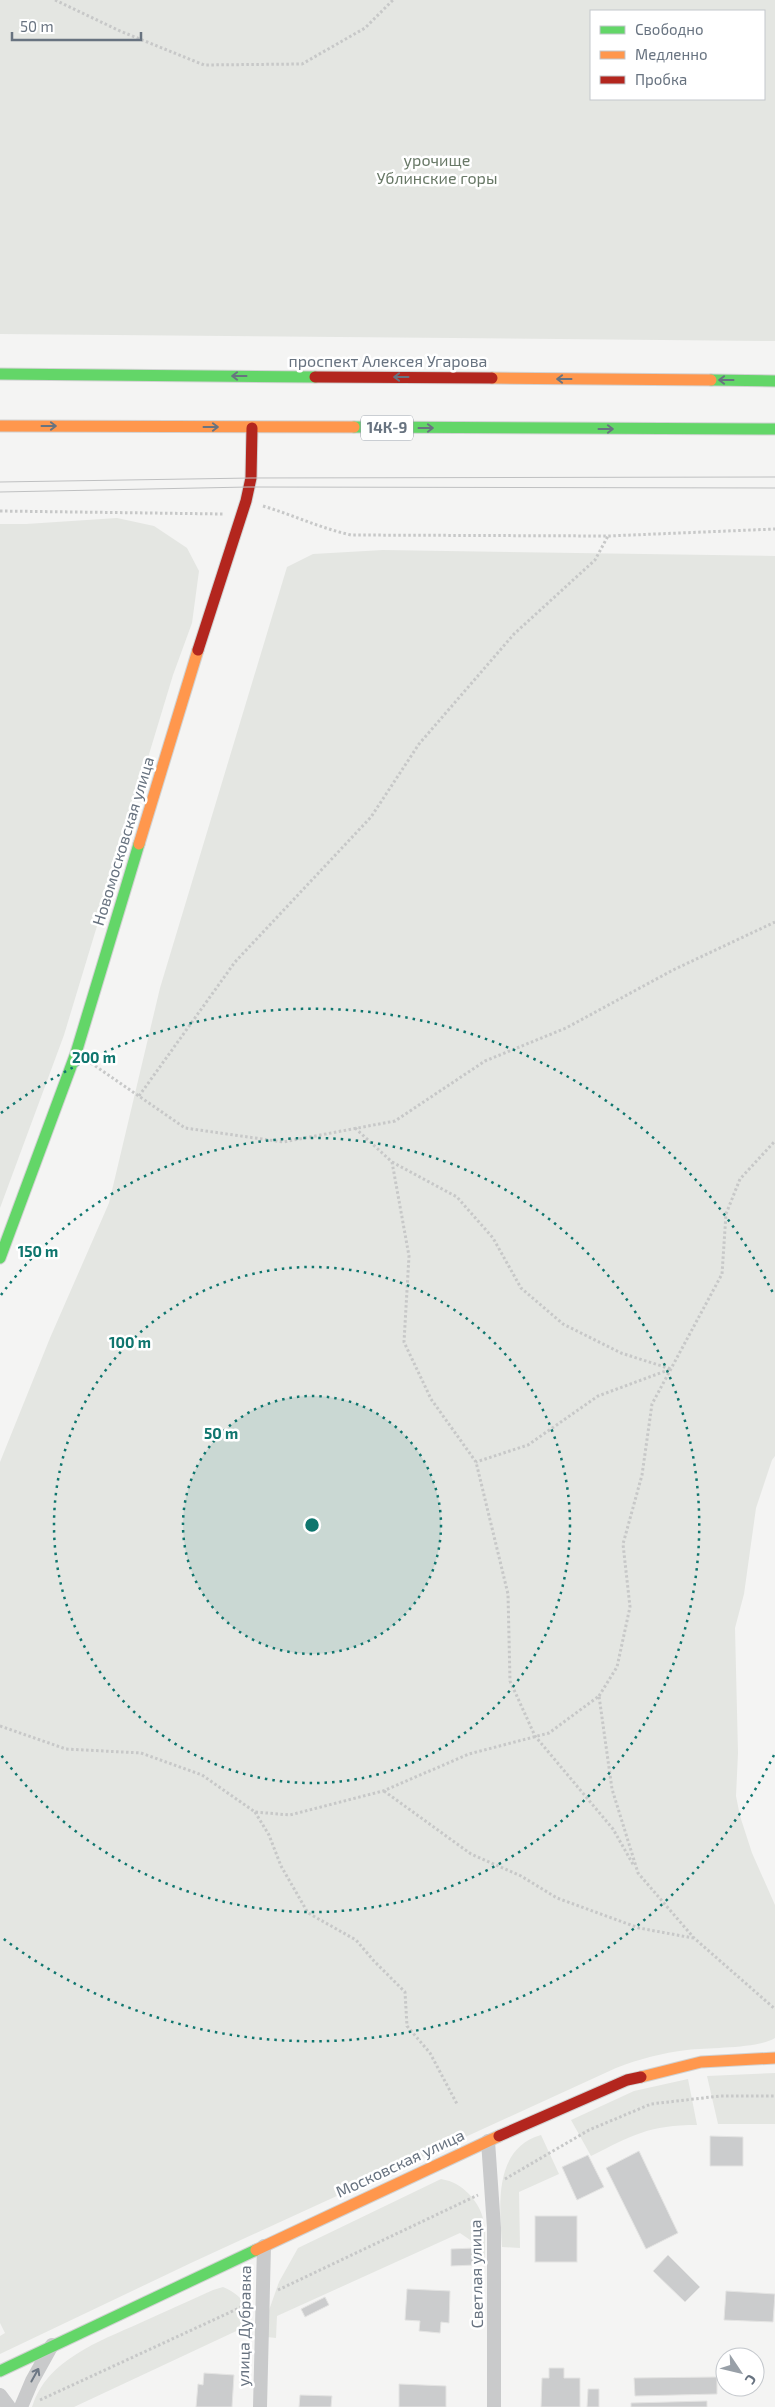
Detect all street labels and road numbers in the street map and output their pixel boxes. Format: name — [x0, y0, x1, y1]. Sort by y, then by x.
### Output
street label: проспект Алексея Угарова — [289, 351, 487, 370]
road number: 14К-9 — [361, 416, 413, 440]
street label: Новомосковская улица — [88, 754, 158, 928]
street label: Московская улица — [332, 2124, 468, 2202]
street label: Светлая улица — [465, 2219, 487, 2329]
street label: улица Дубравка — [233, 2265, 255, 2387]

